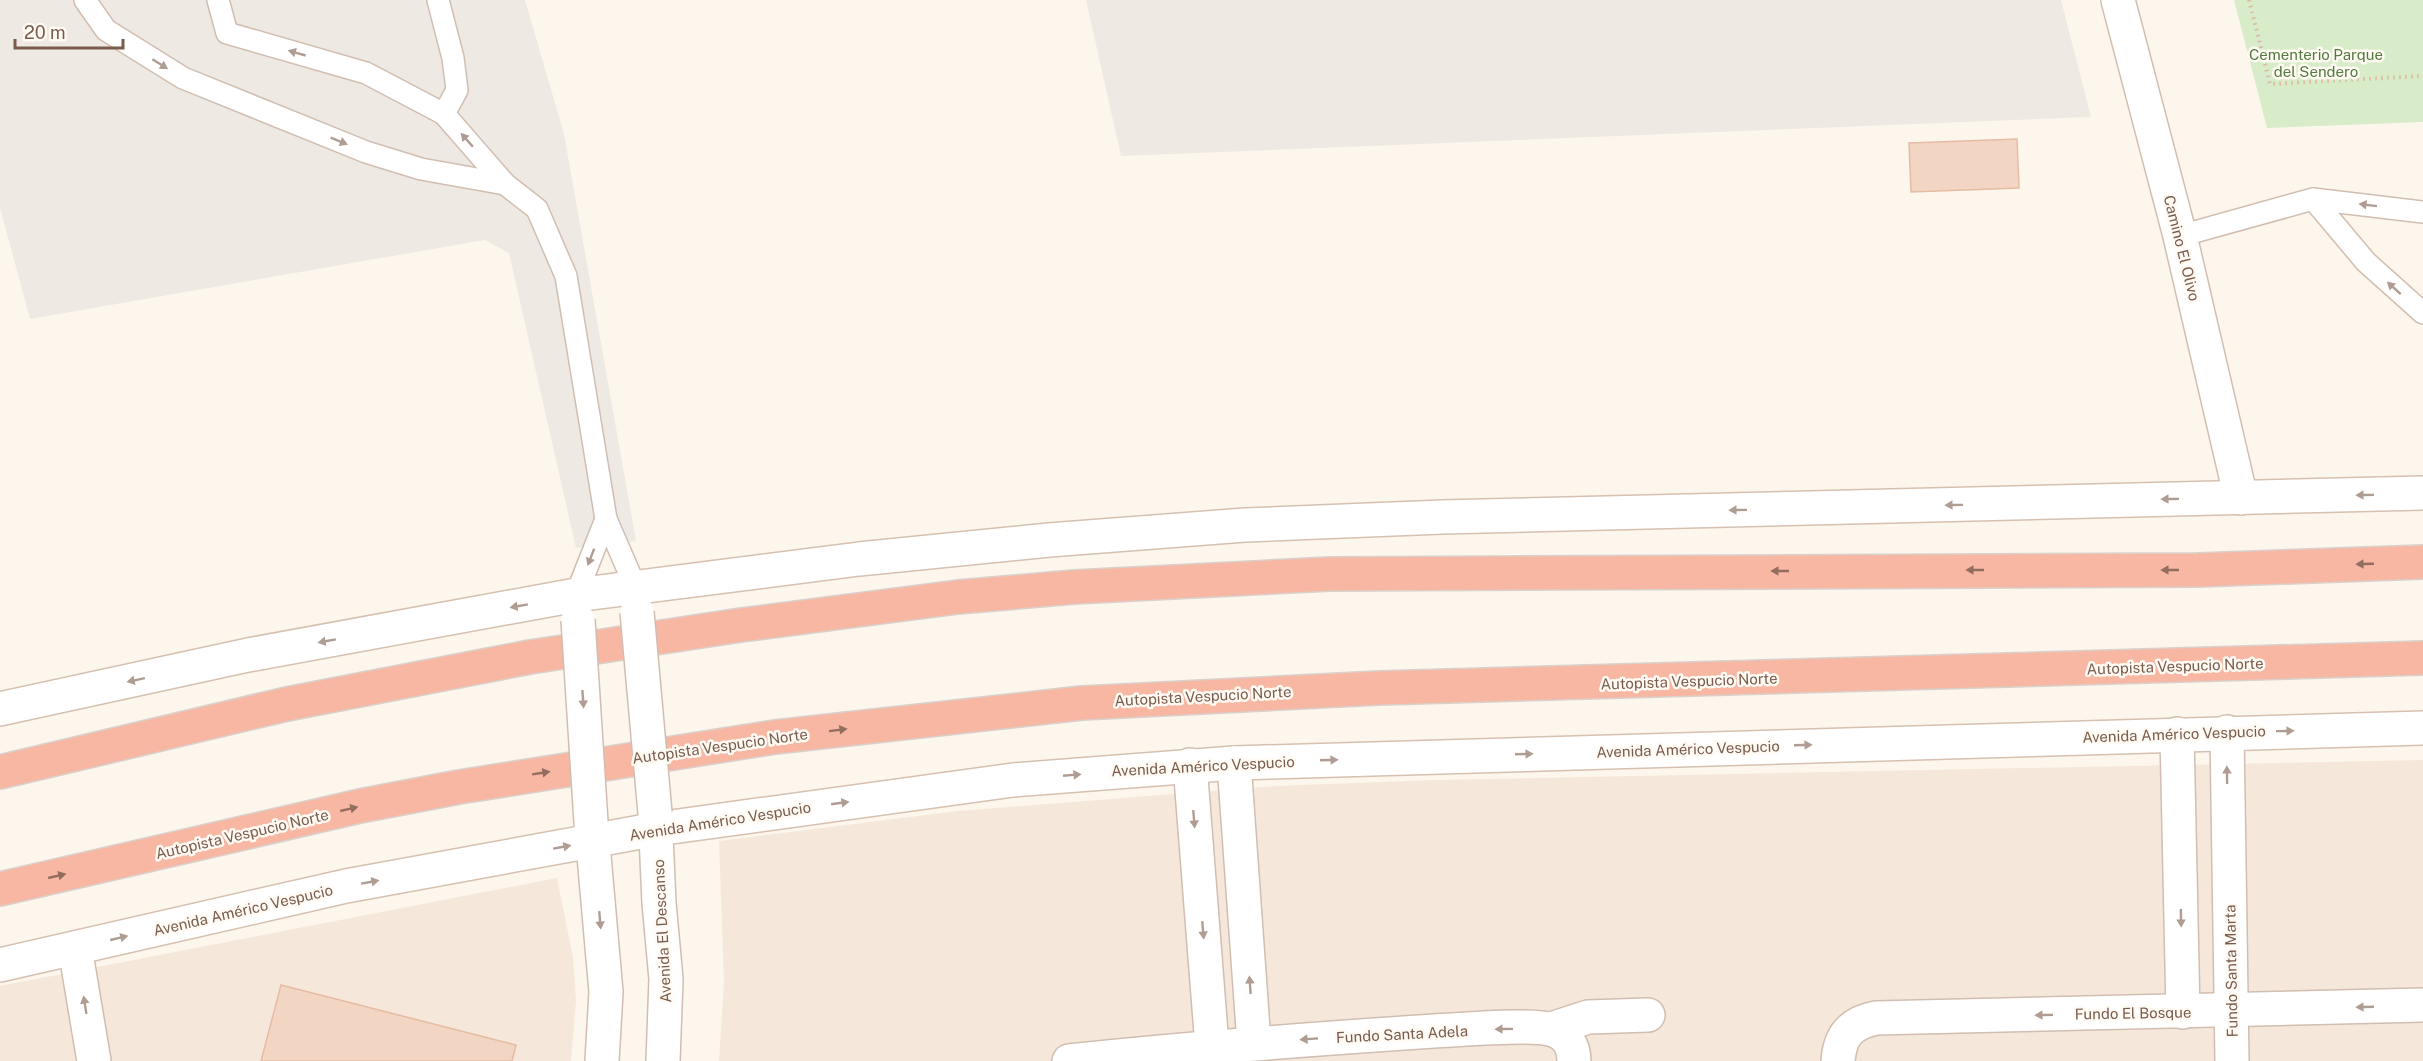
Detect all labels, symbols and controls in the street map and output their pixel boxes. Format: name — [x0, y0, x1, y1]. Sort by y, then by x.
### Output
scale bar — [15, 12, 123, 50]
text: 20 m — [24, 22, 66, 43]
park label: Cementerio Parque del Sendero — [2249, 46, 2383, 80]
one-way arrow — [288, 48, 306, 57]
one-way arrow — [152, 58, 168, 69]
one-way arrow — [461, 133, 474, 148]
one-way arrow — [330, 137, 348, 146]
street label: Camino El Olivo — [2161, 193, 2203, 303]
one-way arrow — [2359, 201, 2378, 210]
one-way arrow — [2387, 281, 2402, 295]
one-way arrow — [2355, 490, 2374, 499]
one-way arrow — [2160, 495, 2179, 504]
one-way arrow — [1944, 500, 1963, 509]
one-way arrow — [1728, 505, 1747, 514]
one-way arrow — [586, 548, 595, 566]
one-way arrow — [2355, 559, 2374, 569]
one-way arrow — [1965, 565, 1984, 575]
one-way arrow — [2160, 565, 2179, 575]
one-way arrow — [1770, 566, 1789, 576]
one-way arrow — [509, 602, 528, 611]
one-way arrow — [317, 637, 336, 646]
street label: Autopista Vespucio Norte — [2086, 654, 2264, 678]
street label: Autopista Vespucio Norte — [1600, 669, 1778, 693]
one-way arrow — [126, 676, 145, 685]
street label: Autopista Vespucio Norte — [1114, 683, 1292, 709]
one-way arrow — [578, 690, 588, 709]
street label: Avenida Américo Vespucio — [2082, 722, 2266, 746]
street label: Autopista Vespucio Norte — [631, 725, 809, 767]
one-way arrow — [828, 725, 847, 734]
one-way arrow — [2276, 726, 2295, 736]
street label: Avenida Américo Vespucio — [1596, 737, 1780, 761]
one-way arrow — [1793, 741, 1812, 750]
one-way arrow — [1515, 749, 1534, 758]
street label: Avenida Américo Vespucio — [1111, 753, 1295, 779]
one-way arrow — [1320, 755, 1339, 764]
one-way arrow — [2223, 765, 2232, 784]
one-way arrow — [532, 769, 551, 778]
one-way arrow — [1062, 770, 1081, 780]
street label: Avenida Américo Vespucio — [628, 798, 812, 844]
one-way arrow — [831, 799, 850, 808]
one-way arrow — [340, 804, 359, 813]
street label: Autopista Vespucio Norte — [154, 806, 330, 862]
one-way arrow — [1189, 809, 1199, 828]
one-way arrow — [553, 842, 572, 851]
street label: Avenida El Descanso — [650, 859, 674, 1003]
one-way arrow — [48, 871, 67, 880]
one-way arrow — [361, 877, 380, 886]
street label: Avenida Américo Vespucio — [152, 881, 334, 939]
street label: Fundo Santa Marta — [2221, 904, 2241, 1038]
one-way arrow — [2177, 908, 2186, 927]
one-way arrow — [595, 911, 605, 930]
one-way arrow — [1198, 921, 1208, 940]
one-way arrow — [109, 933, 128, 943]
one-way arrow — [1245, 975, 1254, 994]
one-way arrow — [80, 995, 89, 1014]
street label: Fundo El Bosque — [2074, 1003, 2192, 1023]
one-way arrow — [2355, 1003, 2374, 1012]
one-way arrow — [2034, 1010, 2053, 1019]
street label: Fundo Santa Adela — [1336, 1022, 1468, 1046]
one-way arrow — [1494, 1024, 1513, 1034]
one-way arrow — [1299, 1035, 1318, 1044]

